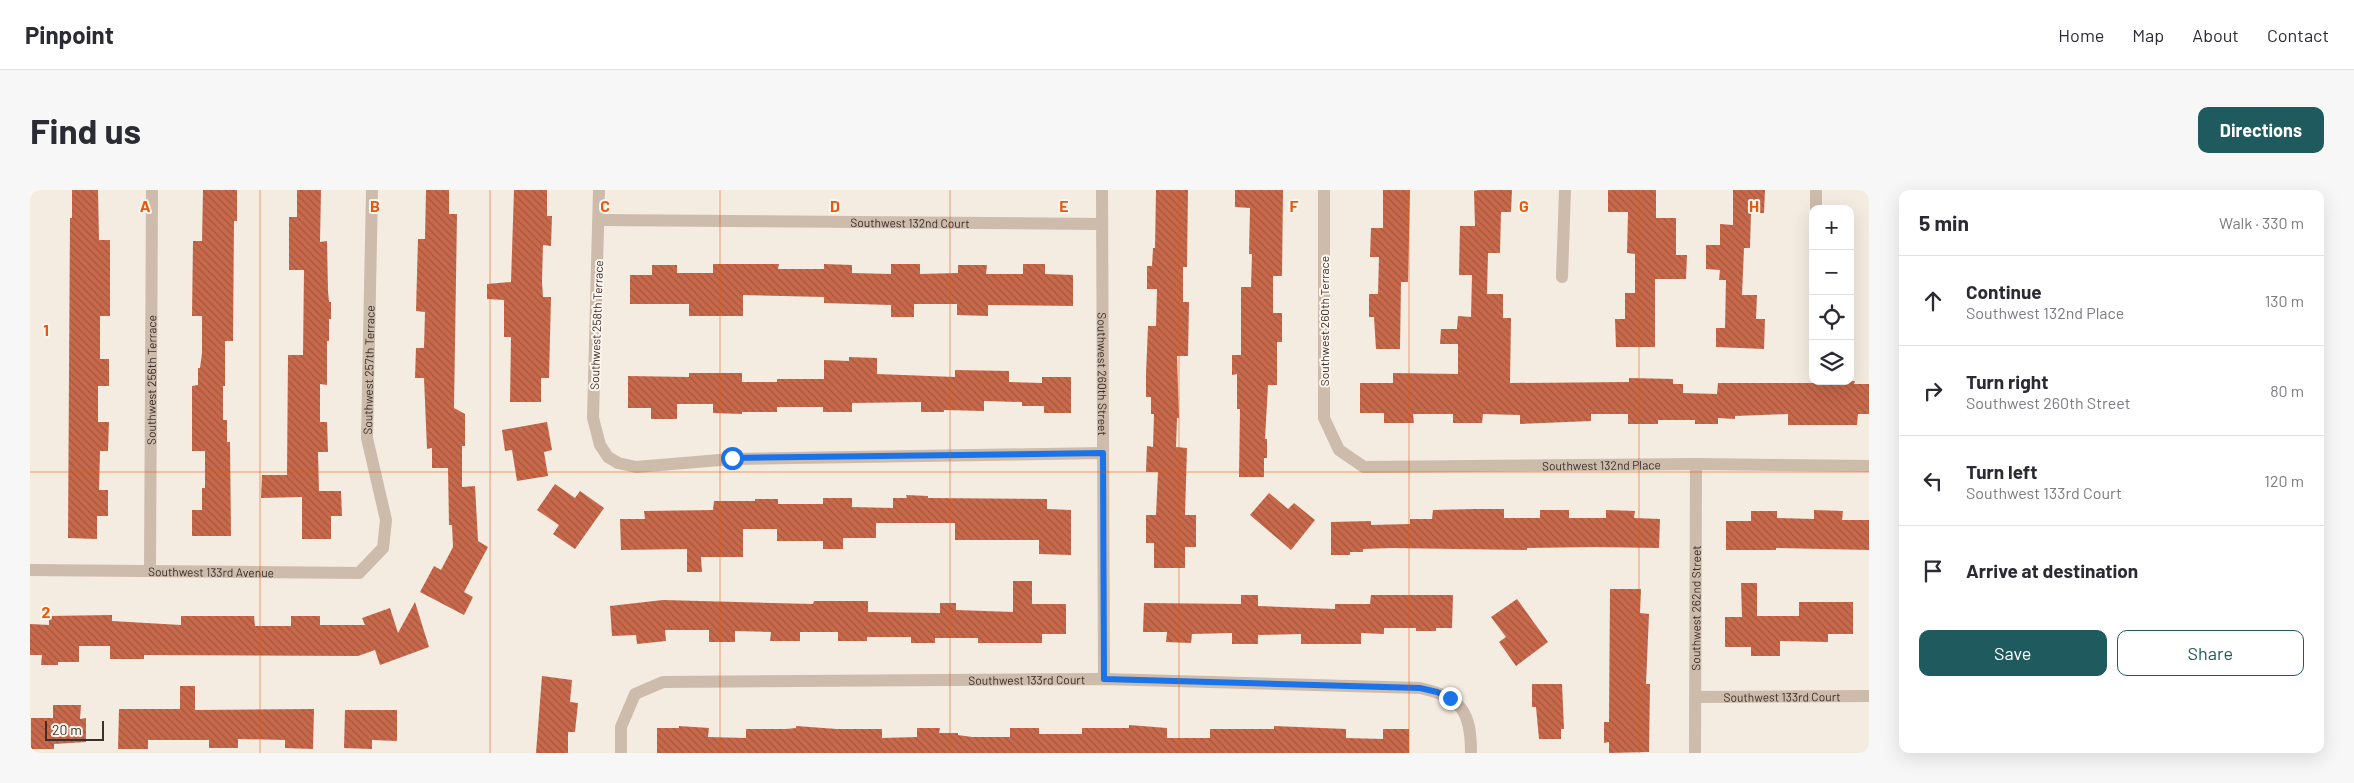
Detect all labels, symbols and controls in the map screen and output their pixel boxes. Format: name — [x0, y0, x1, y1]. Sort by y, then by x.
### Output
text: Pinpoint — [25, 20, 114, 49]
text: Home — [2058, 24, 2104, 46]
text: Map — [2132, 24, 2164, 46]
text: About — [2192, 24, 2239, 46]
text: Contact — [2267, 24, 2329, 46]
button: Directions — [2198, 107, 2324, 153]
text: Find us — [30, 109, 141, 151]
text: A — [140, 196, 151, 215]
text: B — [370, 196, 380, 215]
text: C — [600, 196, 610, 215]
text: D — [830, 196, 840, 215]
text: E — [1059, 196, 1069, 215]
text: F — [1290, 196, 1299, 215]
text: G — [1519, 196, 1529, 215]
text: H — [1749, 196, 1759, 215]
map controls — [1809, 205, 1854, 385]
button: + — [1809, 205, 1854, 250]
text: 5 min — [1919, 210, 1969, 235]
text: Walk · 330 m — [2219, 213, 2304, 232]
street label: Southwest 132nd Court — [850, 215, 970, 230]
button: − — [1809, 250, 1854, 295]
street label: Southwest 260th Terrace — [1317, 256, 1331, 386]
street label: Southwest 258th Terrace — [587, 260, 605, 390]
text: Continue — [1966, 280, 2042, 303]
icon: ahead — [1919, 287, 1947, 315]
text: 130 m — [2265, 291, 2304, 310]
button: locate — [1809, 295, 1854, 340]
text: Southwest 132nd Place — [1966, 303, 2124, 322]
street label: Southwest 257th Terrace — [360, 305, 377, 435]
street label: Southwest 260th Street — [1096, 312, 1110, 436]
street label: Southwest 256th Terrace — [144, 315, 158, 445]
text: 1 — [43, 320, 49, 339]
button: layers — [1809, 340, 1854, 385]
text: Turn right — [1966, 370, 2048, 393]
icon: right — [1919, 377, 1947, 405]
text: 80 m — [2270, 381, 2304, 400]
text: Southwest 260th Street — [1966, 393, 2130, 412]
route start — [721, 447, 744, 470]
street label: Southwest 132nd Place — [1542, 457, 1661, 472]
text: Turn left — [1966, 460, 2037, 483]
icon: left — [1919, 467, 1947, 495]
text: 120 m — [2264, 471, 2304, 490]
text: Southwest 133rd Court — [1966, 483, 2122, 502]
street label: Southwest 262nd Street — [1688, 545, 1703, 671]
icon: arrive — [1919, 557, 1947, 585]
text: Arrive at destination — [1966, 559, 2138, 582]
street label: Southwest 133rd Avenue — [148, 564, 274, 579]
text: 2 — [42, 602, 51, 621]
button: Save — [1919, 630, 2107, 676]
button: Share — [2117, 630, 2304, 676]
street label: Southwest 133rd Court — [968, 672, 1085, 687]
route end — [1439, 687, 1462, 710]
street label: Southwest 133rd Court — [1723, 689, 1841, 704]
scale bar — [45, 718, 104, 741]
text: 20 m — [52, 721, 82, 738]

